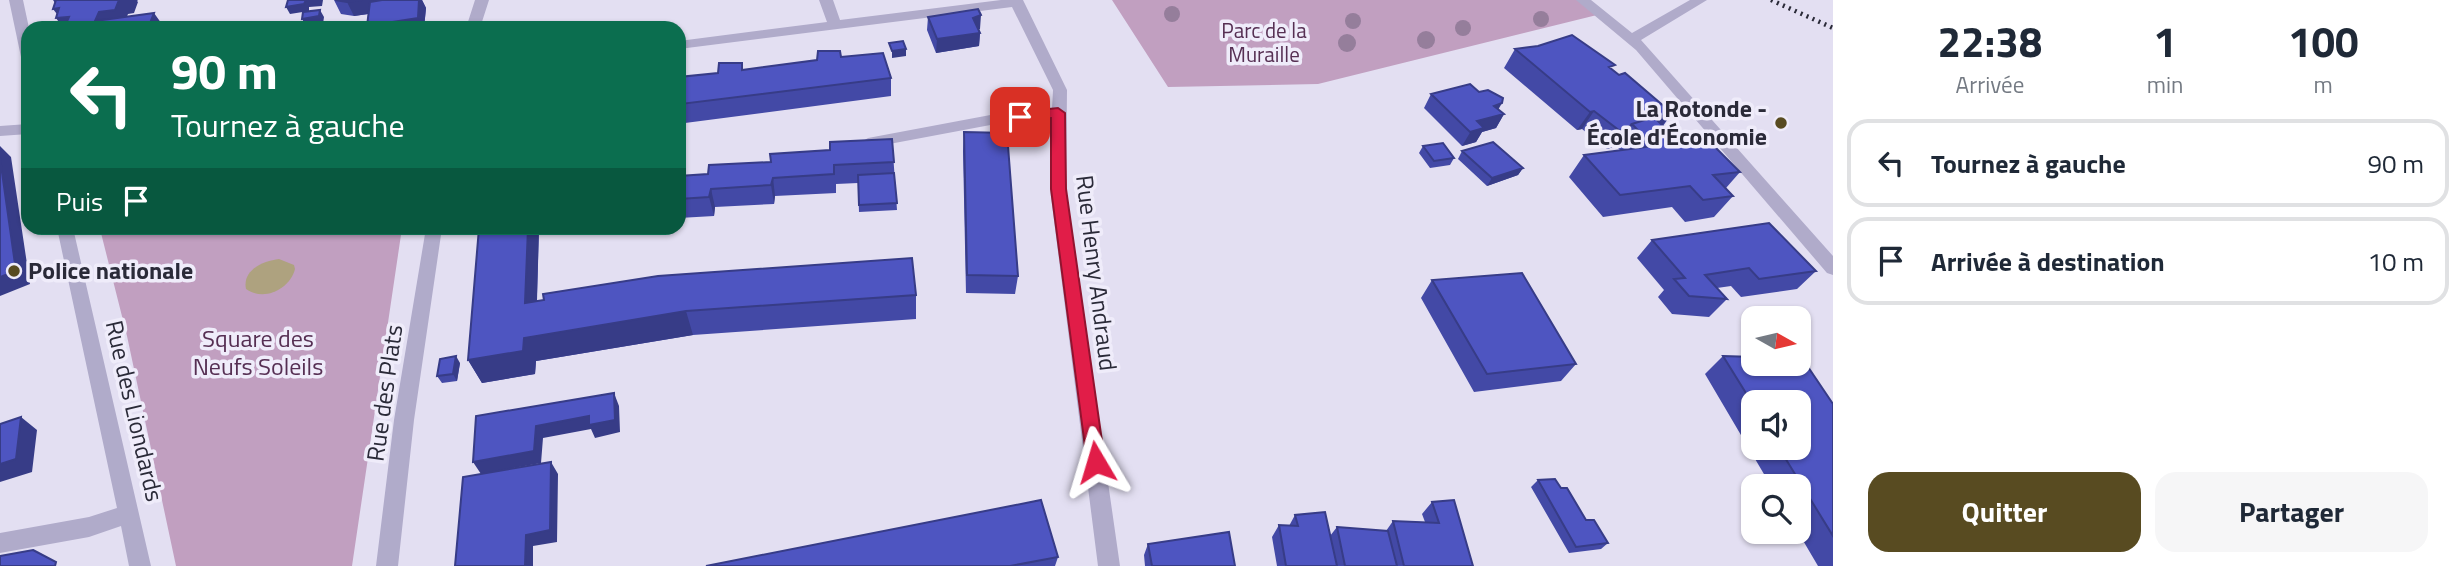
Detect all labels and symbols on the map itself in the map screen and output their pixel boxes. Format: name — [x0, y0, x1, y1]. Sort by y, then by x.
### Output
park label: Parc de la Muraille — [1221, 14, 1307, 70]
pin — [990, 87, 1050, 147]
place label: La Rotonde - École d'Économie — [1586, 90, 1767, 154]
marker: La Rotonde - École d'Économie — [1773, 115, 1789, 131]
street label: Rue Henry Andraud — [1067, 173, 1127, 373]
place label: Police nationale — [28, 252, 193, 288]
marker: Police nationale — [6, 263, 22, 279]
north arrow — [1741, 306, 1811, 376]
street label: Rue des Liondards — [97, 317, 173, 505]
park label: Square des Neufs Soleils — [193, 320, 323, 384]
street label: Rue des Plats — [357, 322, 411, 463]
position arrow — [1059, 425, 1133, 499]

